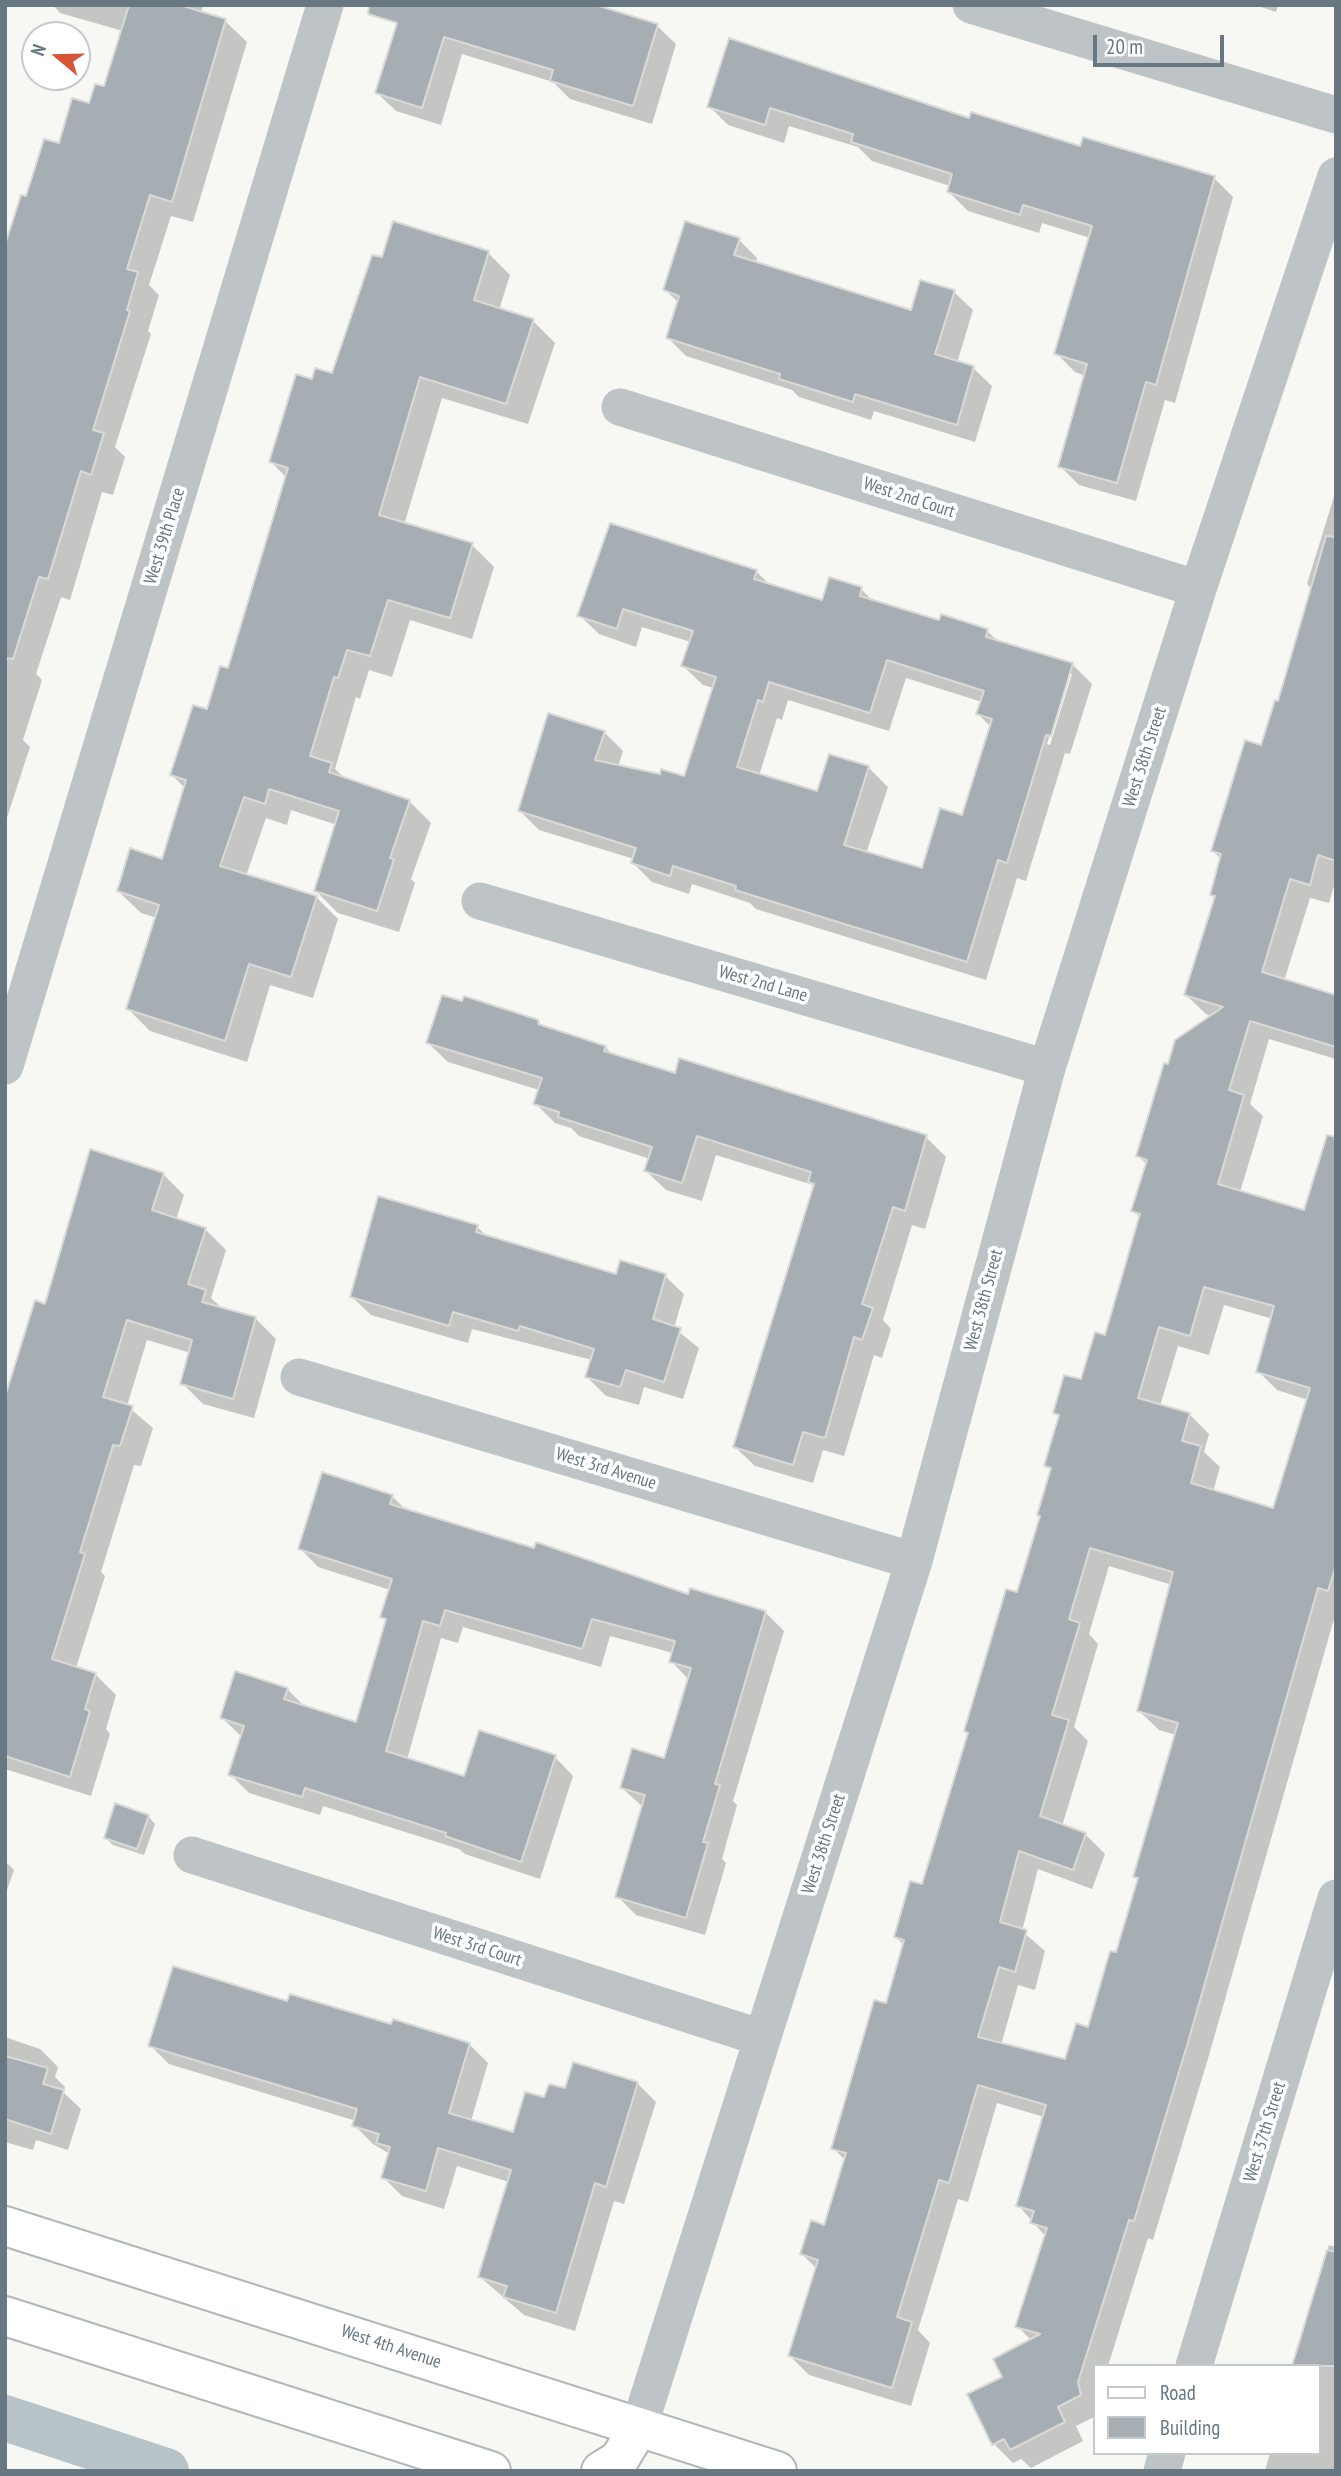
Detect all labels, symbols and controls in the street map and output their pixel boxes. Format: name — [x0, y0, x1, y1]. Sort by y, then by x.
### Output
north arrow — [21, 21, 91, 91]
scale bar — [1096, 21, 1227, 65]
text: 20 m — [1106, 33, 1143, 60]
text: N — [25, 41, 51, 59]
street label: West 2nd Court — [860, 473, 958, 523]
street label: West 39th Place — [140, 485, 190, 587]
street label: West 38th Street — [1119, 704, 1171, 810]
street label: West 2nd Lane — [716, 961, 810, 1007]
street label: West 38th Street — [960, 1247, 1008, 1353]
street label: West 3rd Avenue — [553, 1443, 659, 1495]
street label: West 38th Street — [798, 1791, 850, 1897]
street label: West 3rd Court — [430, 1923, 524, 1971]
street label: West 37th Street — [1240, 2079, 1290, 2185]
street label: West 4th Avenue — [338, 2321, 444, 2373]
legend — [1092, 2364, 1320, 2455]
text: Road — [1160, 2379, 1196, 2406]
text: Building — [1160, 2414, 1220, 2441]

